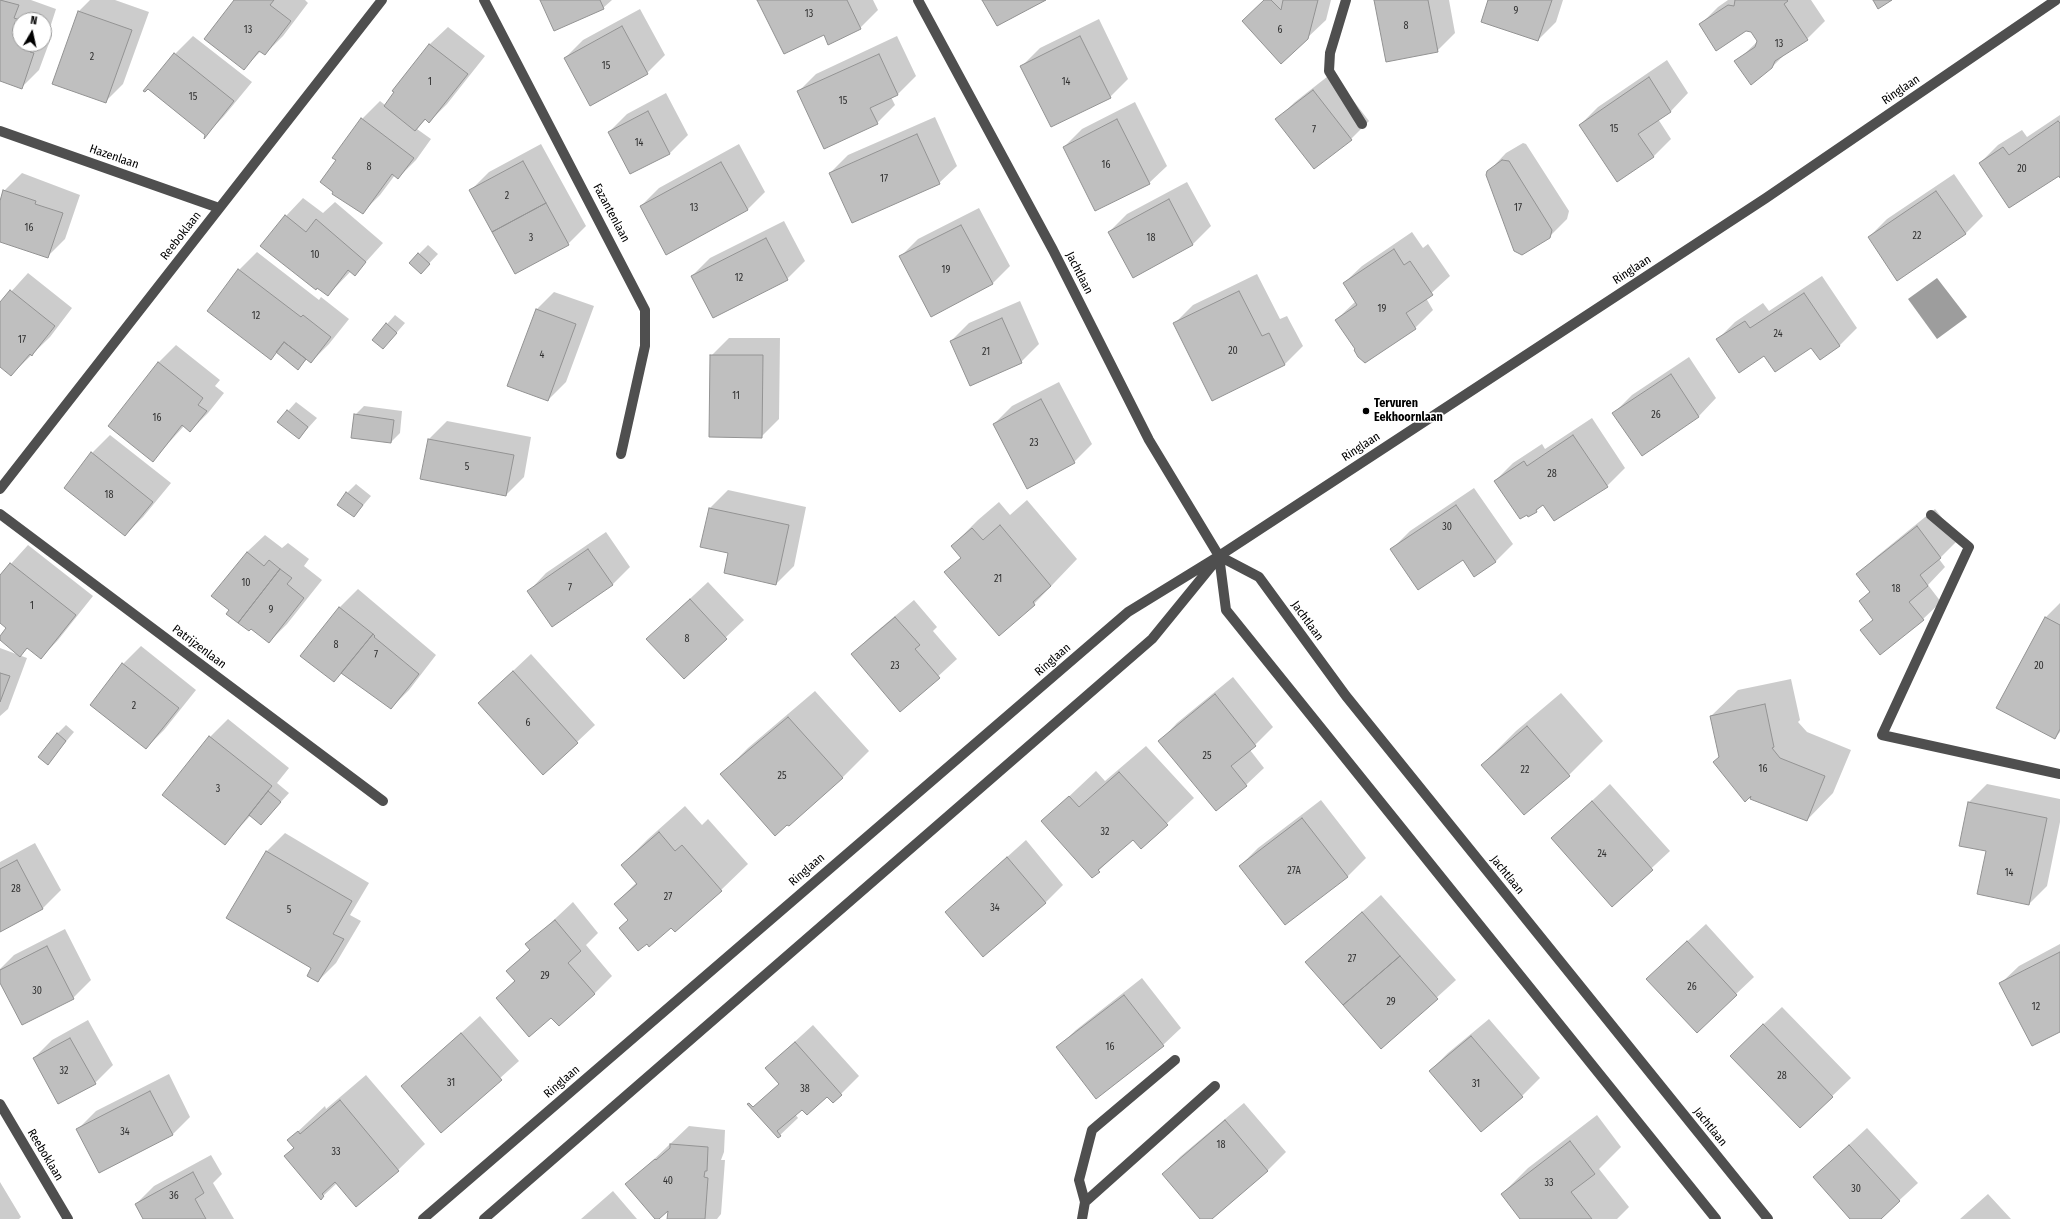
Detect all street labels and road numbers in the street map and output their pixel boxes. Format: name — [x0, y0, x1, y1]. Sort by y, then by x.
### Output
street label: Ringlaan — [1879, 72, 1923, 108]
street label: Hazenlaan — [87, 142, 141, 172]
street label: Fazantenlaan — [590, 181, 632, 245]
street label: Reeboklaan — [158, 209, 204, 263]
street label: Jachtlaan — [1062, 249, 1096, 297]
street label: Ringlaan — [1610, 252, 1654, 288]
street label: Ringlaan — [1339, 429, 1383, 465]
street label: Jachtlaan — [1288, 598, 1326, 644]
street label: Patrijzenlaan — [169, 622, 229, 672]
street label: Ringlaan — [1032, 641, 1074, 679]
street label: Ringlaan — [786, 851, 828, 889]
street label: Jachtlaan — [1487, 853, 1527, 897]
street label: Ringlaan — [541, 1063, 583, 1101]
street label: Jachtlaan — [1690, 1105, 1730, 1149]
street label: Reeboklaan — [24, 1127, 66, 1183]

